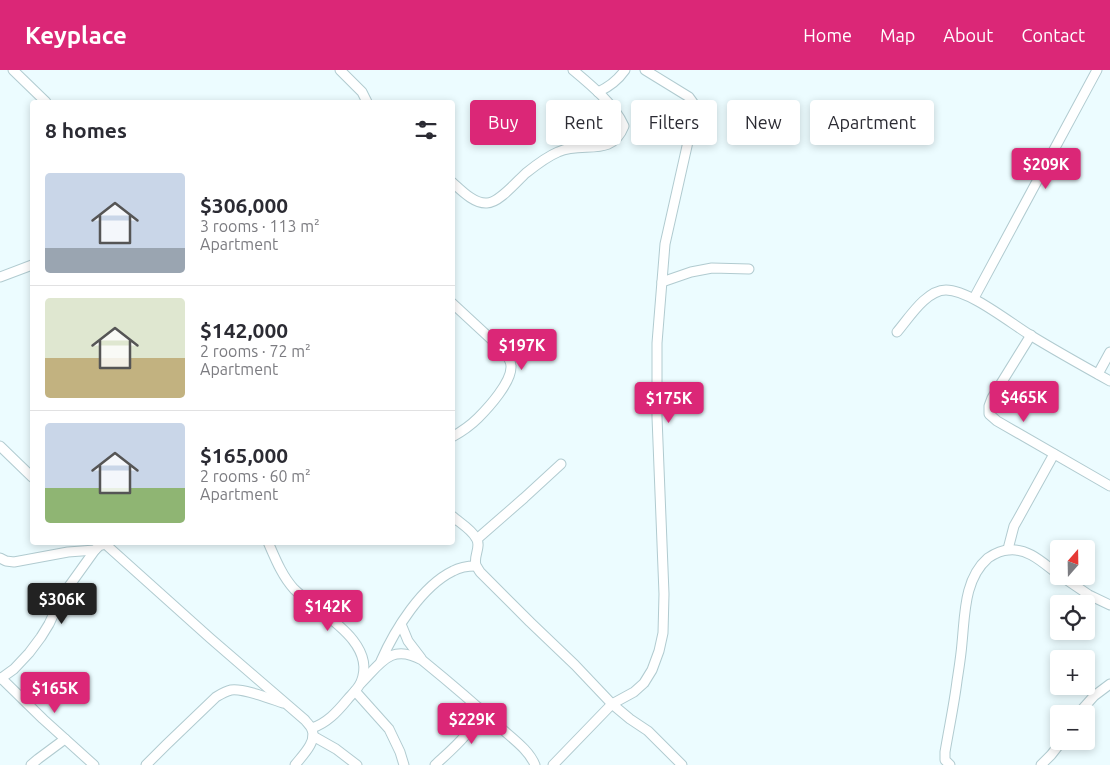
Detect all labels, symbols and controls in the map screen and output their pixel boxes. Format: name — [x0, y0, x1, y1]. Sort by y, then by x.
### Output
text: Keyplace — [25, 22, 127, 49]
text: Home — [803, 25, 852, 45]
text: Map — [880, 25, 915, 45]
text: About — [943, 25, 993, 45]
text: Contact — [1021, 25, 1085, 45]
chip: Buy — [470, 100, 536, 145]
chip: Rent — [546, 100, 621, 145]
chip: Filters — [631, 100, 717, 145]
chip: New — [727, 100, 800, 145]
chip: Apartment — [810, 100, 934, 145]
icon: filters — [412, 116, 440, 144]
text: 8 homes — [45, 118, 127, 142]
pin: $209K — [1011, 148, 1081, 190]
text: $209K — [1023, 155, 1069, 173]
icon: home — [85, 193, 145, 253]
text: $306,000 — [200, 193, 288, 217]
text: 3 rooms · 113 m² — [200, 217, 320, 235]
text: Apartment — [200, 235, 278, 253]
icon: home — [85, 318, 145, 378]
text: $142,000 — [200, 318, 288, 342]
pin: $197K — [487, 328, 557, 371]
text: $197K — [499, 336, 545, 354]
text: 2 rooms · 72 m² — [200, 342, 311, 360]
text: Apartment — [200, 360, 278, 378]
pin: $465K — [989, 380, 1059, 423]
pin: $175K — [634, 382, 704, 424]
text: $465K — [1001, 388, 1047, 406]
text: $175K — [646, 389, 692, 407]
icon: home — [85, 443, 145, 503]
text: $165,000 — [200, 443, 288, 467]
text: 2 rooms · 60 m² — [200, 467, 311, 485]
text: Apartment — [200, 485, 278, 503]
north arrow — [1050, 540, 1095, 585]
map controls — [1050, 540, 1095, 750]
pin: $306K — [27, 582, 97, 625]
text: $306K — [39, 590, 85, 608]
pin: $142K — [293, 590, 363, 632]
button: locate — [1050, 595, 1095, 640]
text: $142K — [305, 597, 351, 615]
button: + — [1050, 650, 1095, 695]
pin: $165K — [20, 672, 90, 714]
text: $165K — [32, 679, 78, 697]
pin: $229K — [437, 702, 507, 745]
button: − — [1050, 705, 1095, 750]
text: $229K — [449, 710, 495, 728]

